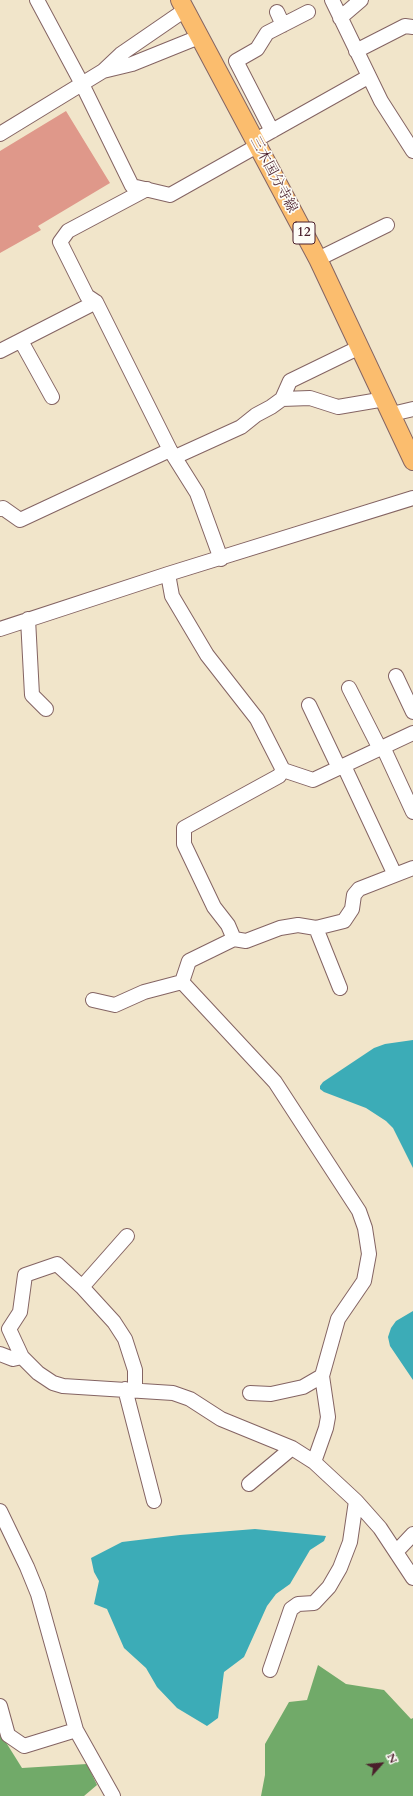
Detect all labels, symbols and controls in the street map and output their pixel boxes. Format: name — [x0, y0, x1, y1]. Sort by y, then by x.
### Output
street label: 三木国分寺線 — [246, 134, 300, 216]
road number: 12 — [293, 222, 315, 244]
north arrow — [361, 1744, 401, 1784]
text: N — [383, 1751, 401, 1766]

